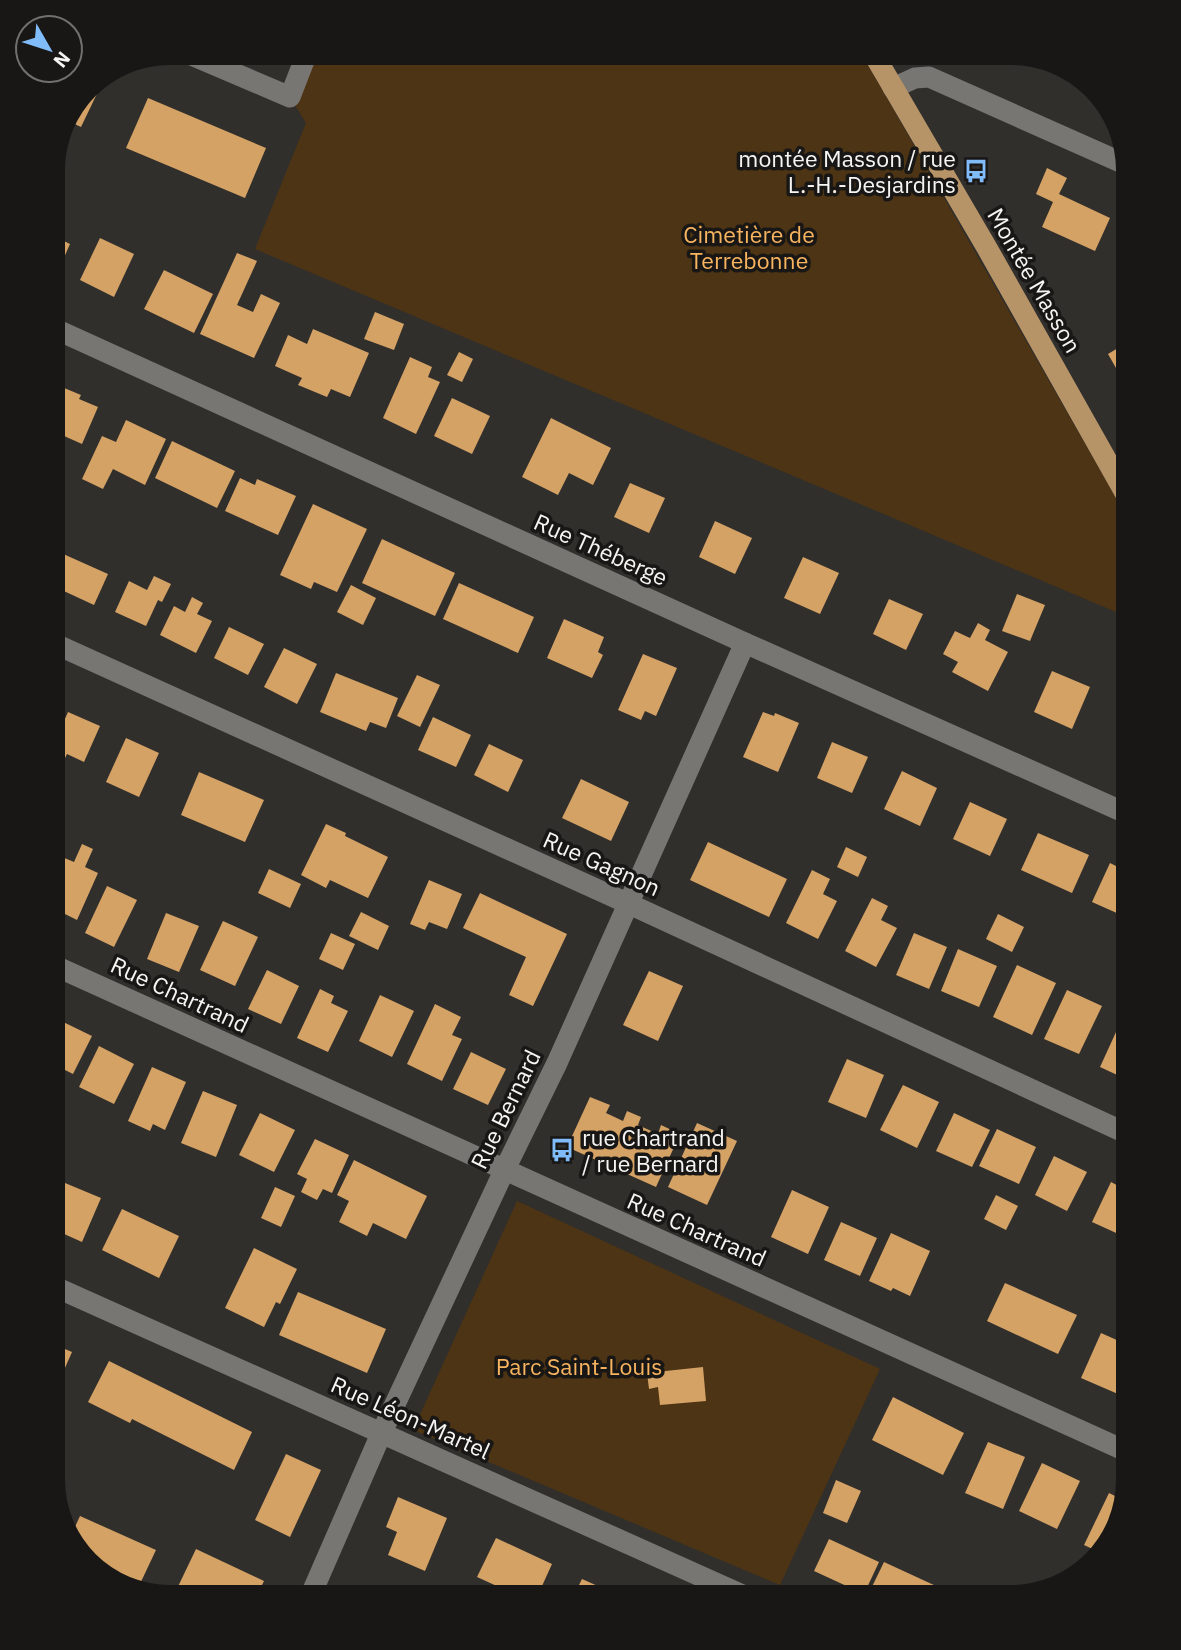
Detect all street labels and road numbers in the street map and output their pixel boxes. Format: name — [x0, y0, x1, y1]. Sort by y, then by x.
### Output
street label: Montée Masson — [981, 202, 1089, 358]
street label: Rue Théberge — [529, 506, 673, 592]
street label: Rue Gagnon — [539, 824, 665, 902]
street label: Rue Chartrand — [106, 949, 254, 1039]
street label: Rue Bernard — [463, 1044, 547, 1174]
street label: Rue Chartrand — [623, 1185, 771, 1273]
street label: Rue Léon-Martel — [327, 1368, 495, 1466]

